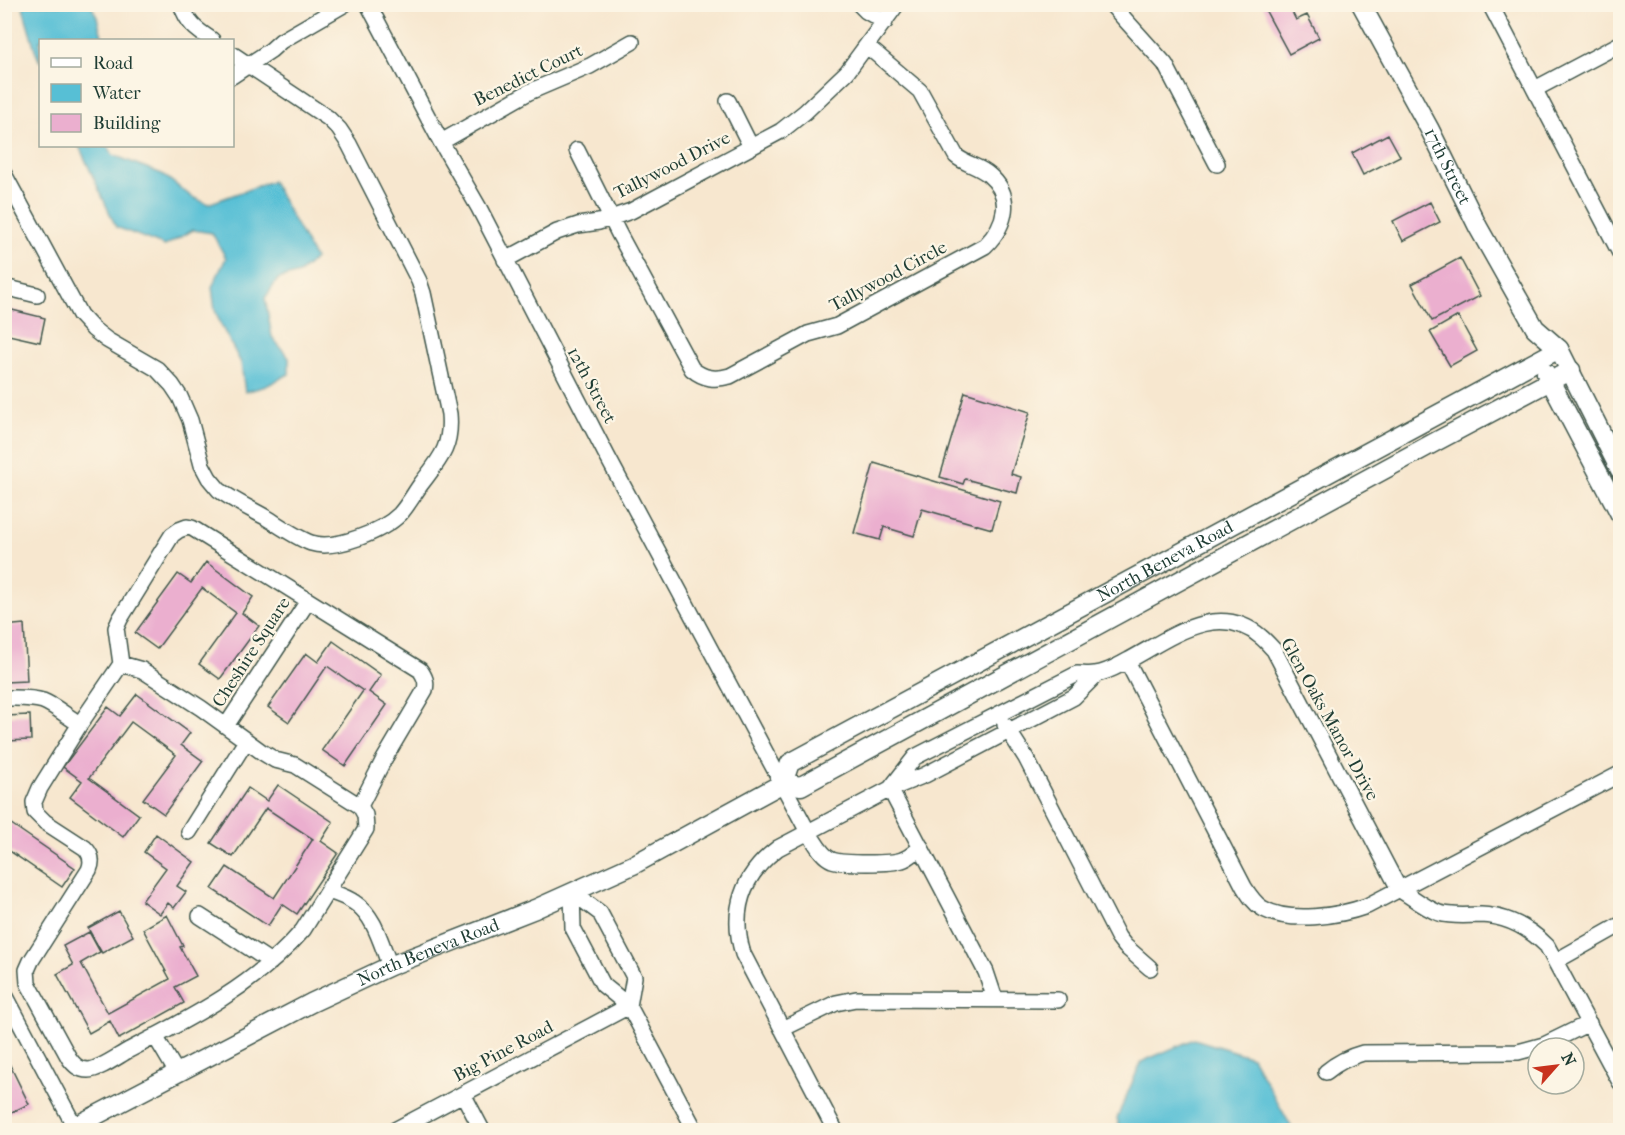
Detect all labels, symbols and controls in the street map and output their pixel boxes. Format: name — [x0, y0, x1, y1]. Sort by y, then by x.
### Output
legend — [39, 39, 234, 147]
street label: Benedict Court — [470, 40, 587, 111]
text: Road — [93, 53, 133, 74]
text: Water — [92, 83, 141, 104]
text: Building — [93, 113, 161, 134]
street label: 17th Street — [1420, 124, 1476, 209]
street label: Tallywood Drive — [611, 127, 734, 204]
street label: Tallywood Circle — [826, 237, 950, 316]
street label: 12th Street — [563, 343, 621, 428]
street label: North Beneva Road — [1094, 516, 1237, 607]
street label: Cheshire Square — [208, 593, 295, 711]
street label: Glen Oaks Manor Drive — [1276, 634, 1383, 804]
street label: North Beneva Road — [354, 914, 502, 991]
street label: Big Pine Road — [450, 1016, 557, 1086]
north arrow — [1526, 1036, 1586, 1096]
text: N — [1558, 1049, 1580, 1070]

